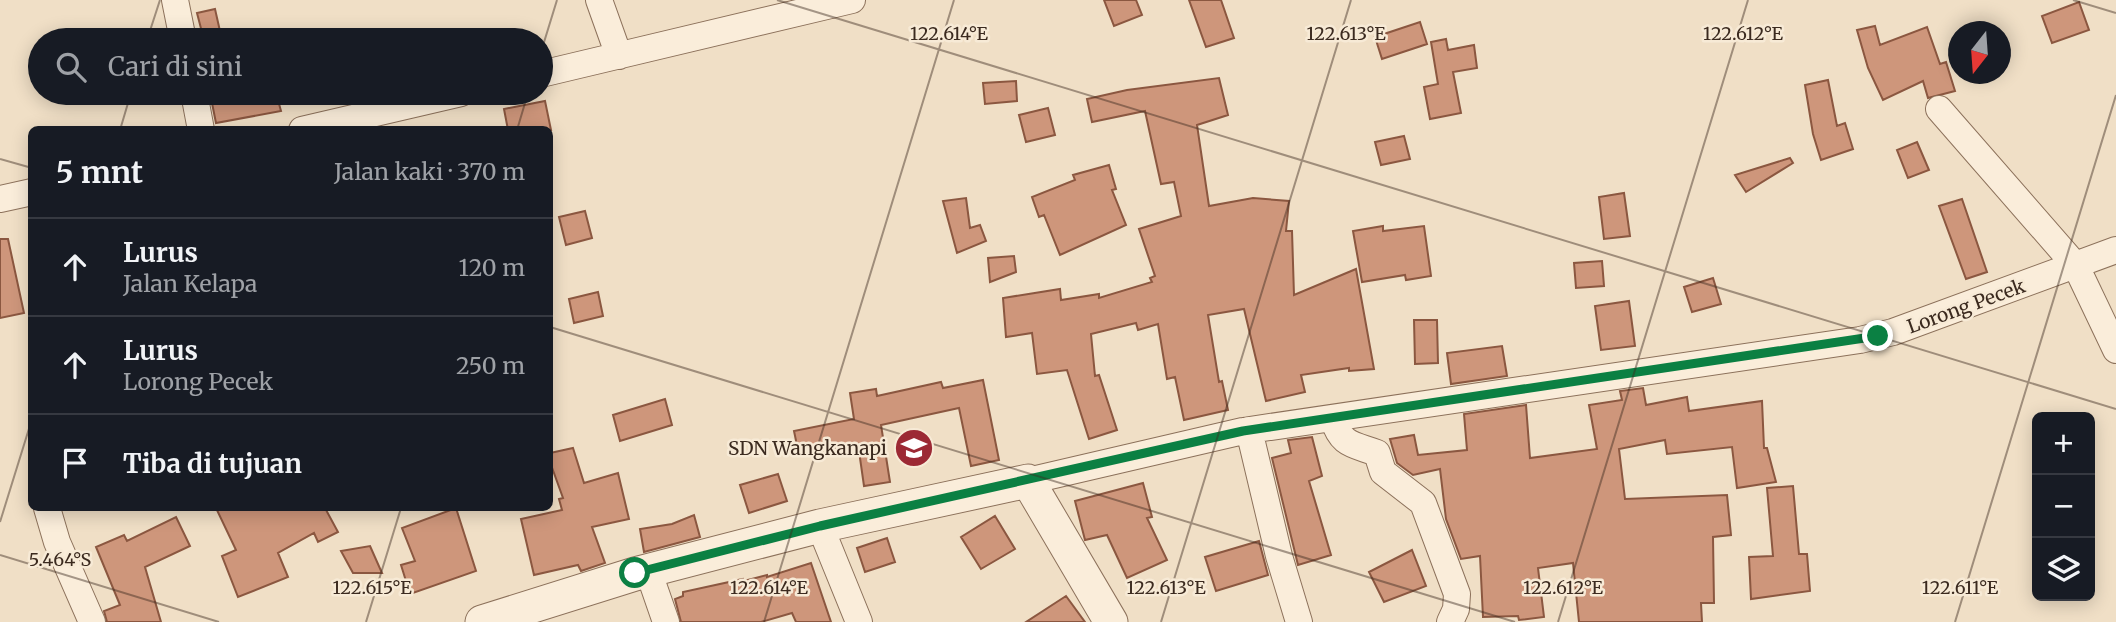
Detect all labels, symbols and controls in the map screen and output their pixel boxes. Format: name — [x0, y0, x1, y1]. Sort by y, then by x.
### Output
north arrow — [1948, 21, 2011, 84]
text: 122.614°E — [910, 22, 988, 45]
text: 122.613°E — [1306, 22, 1386, 45]
text: 122.612°E — [1703, 22, 1784, 45]
search box — [28, 28, 553, 105]
icon: search — [52, 48, 90, 86]
text: Cari di sini — [108, 50, 242, 83]
text: 5 mnt — [56, 153, 143, 191]
text: Jalan kaki · 370 m — [334, 157, 525, 186]
text: Lurus — [123, 236, 198, 269]
icon: ahead — [56, 248, 94, 286]
text: 120 m — [459, 253, 525, 282]
text: Jalan Kelapa — [123, 269, 257, 298]
street label: Lorong Pecek — [1904, 274, 2028, 338]
route end — [1862, 320, 1893, 351]
text: Lurus — [123, 334, 198, 367]
icon: ahead — [56, 346, 94, 384]
text: 250 m — [456, 351, 525, 380]
text: Lorong Pecek — [123, 367, 273, 396]
map controls — [2032, 412, 2095, 601]
button: + — [2032, 412, 2095, 475]
school or university icon: SDN Wangkanapi — [893, 427, 935, 469]
place label: SDN Wangkanapi — [728, 436, 887, 460]
icon: arrive — [56, 444, 94, 482]
text: Tiba di tujuan — [123, 447, 302, 480]
button: − — [2032, 475, 2095, 538]
button: layers — [2032, 538, 2095, 601]
text: 5.464°S — [29, 548, 92, 571]
route start — [619, 557, 650, 588]
text: 122.615°E — [332, 576, 412, 599]
text: 122.614°E — [730, 576, 808, 599]
text: 122.613°E — [1126, 576, 1206, 599]
text: 122.612°E — [1523, 576, 1604, 599]
text: 122.611°E — [1922, 576, 1999, 599]

